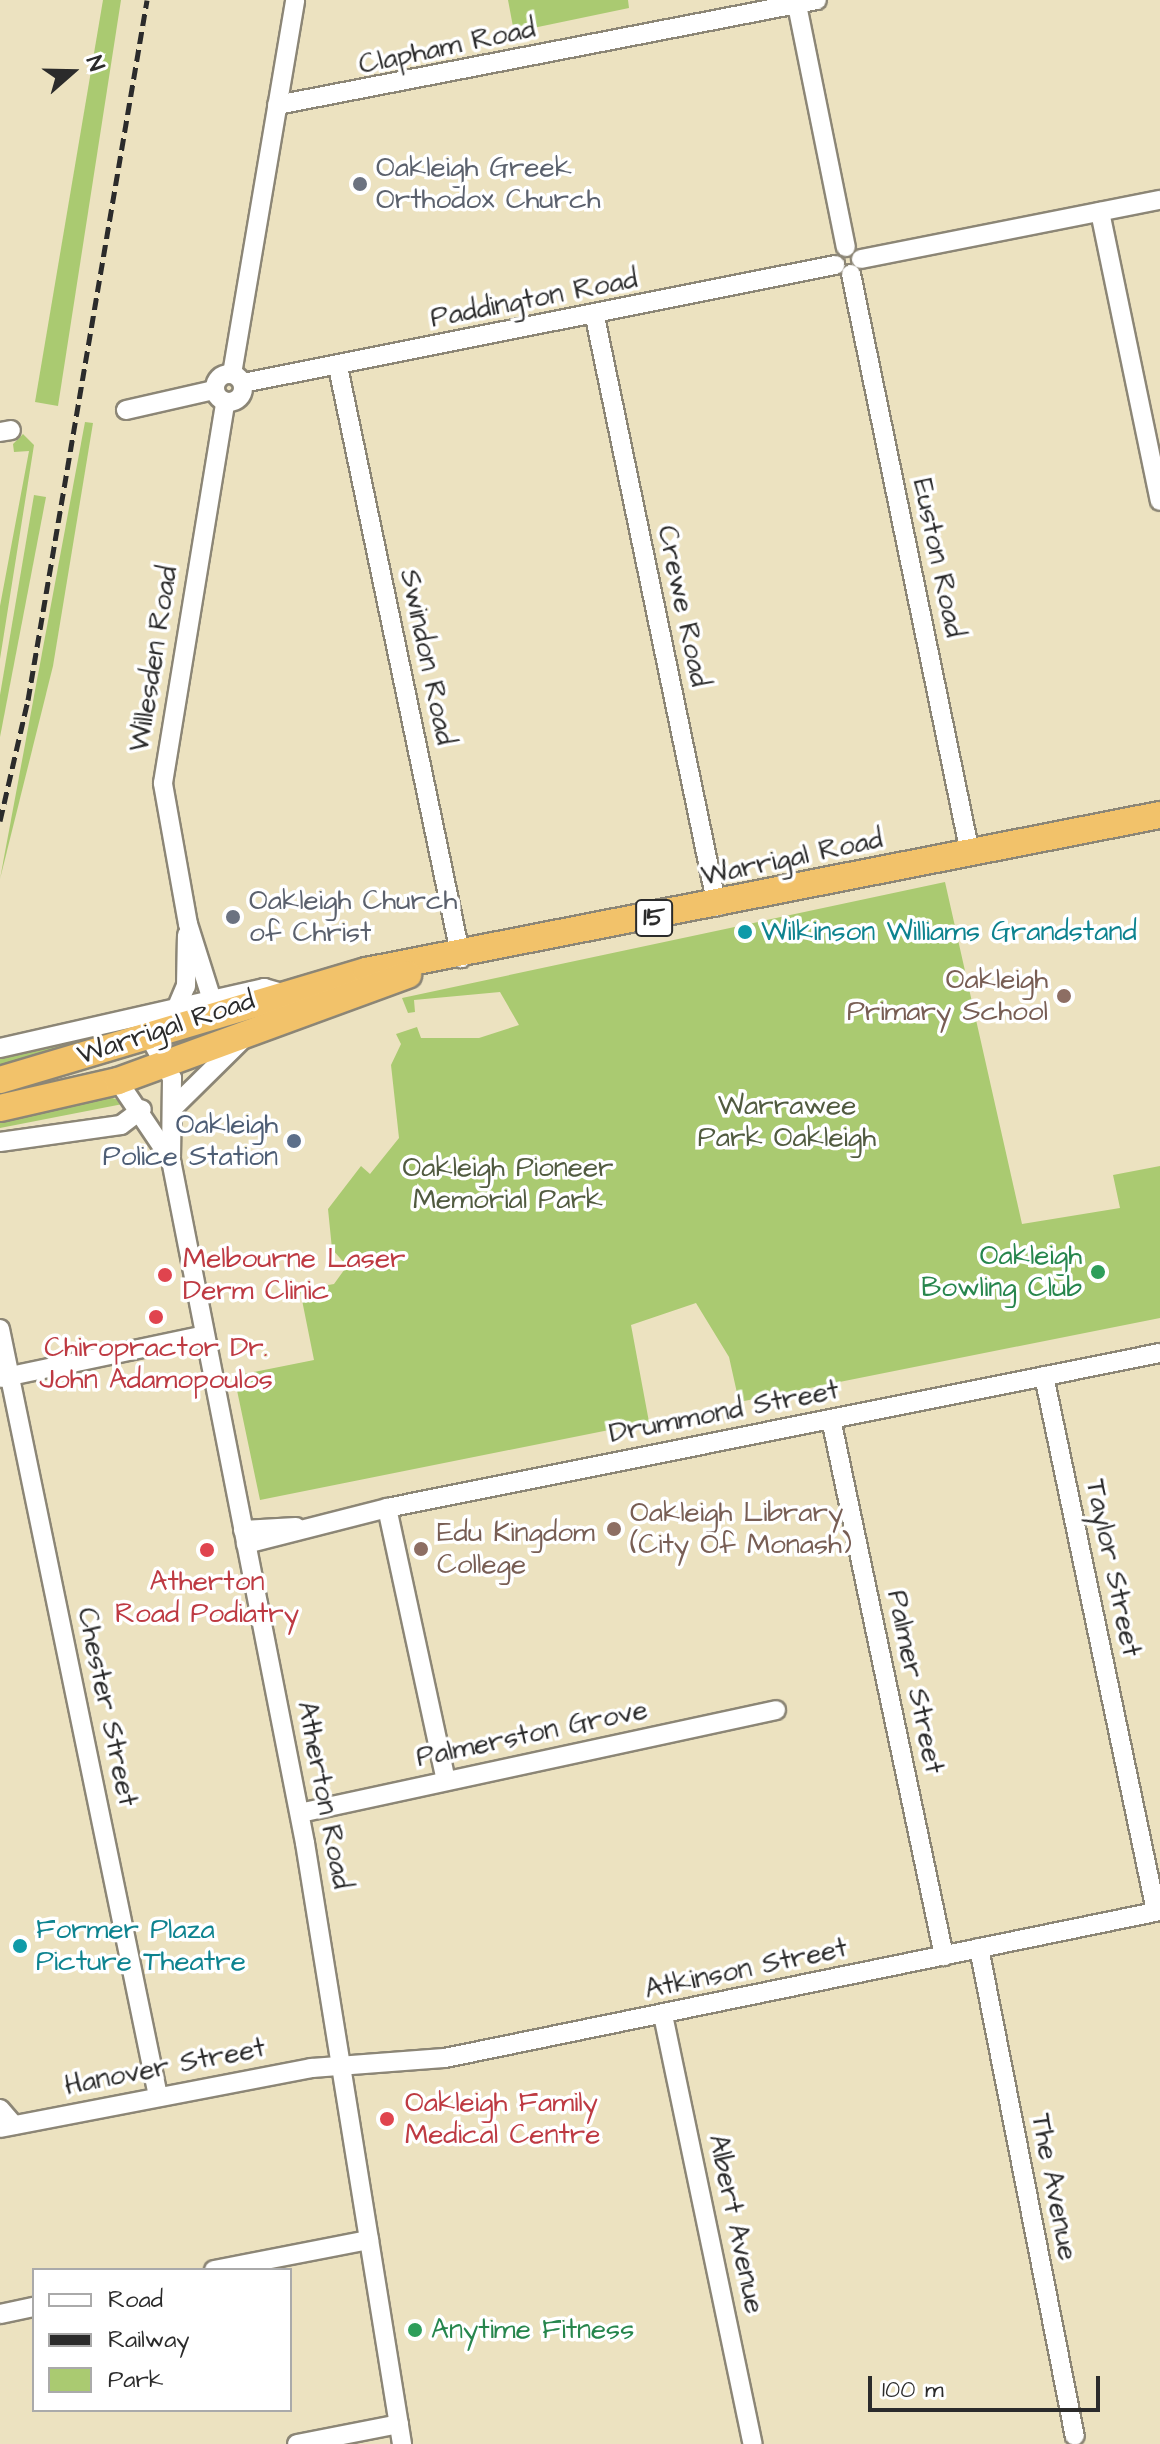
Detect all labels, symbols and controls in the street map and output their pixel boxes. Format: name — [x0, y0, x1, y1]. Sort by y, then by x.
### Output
street label: Clapham Road — [356, 12, 538, 82]
north arrow — [32, 32, 112, 112]
text: N — [78, 52, 112, 75]
place label: Oakleigh Greek Orthodox Church — [376, 151, 601, 217]
marker: Oakleigh Greek Orthodox Church — [351, 175, 369, 193]
street label: Paddington Road — [428, 262, 640, 336]
street label: Euston Road — [905, 476, 971, 640]
street label: Crewe Road — [650, 522, 716, 690]
street label: Willesden Road — [123, 564, 185, 754]
street label: Swindon Road — [392, 566, 462, 748]
street label: Warrigal Road — [698, 822, 886, 894]
place label: Oakleigh Church of Christ — [249, 884, 457, 950]
road number: 15 — [634, 896, 674, 940]
marker: Oakleigh Church of Christ — [224, 908, 242, 926]
place label: Wilkinson Williams Grandstand — [761, 915, 1137, 949]
marker: Wilkinson Williams Grandstand — [736, 923, 754, 941]
place label: Oakleigh Primary School — [847, 963, 1048, 1029]
street label: Warrigal Road — [73, 984, 259, 1072]
marker: Oakleigh Primary School — [1055, 987, 1073, 1005]
park label: Warrawee Park Oakleigh — [698, 1089, 876, 1155]
place label: Oakleigh Police Station — [103, 1108, 278, 1174]
marker: Oakleigh Police Station — [285, 1132, 303, 1150]
park label: Oakleigh Pioneer Memorial Park — [402, 1151, 614, 1217]
place label: Oakleigh Bowling Club — [921, 1239, 1082, 1305]
place label: Melbourne Laser Derm Clinic — [183, 1242, 405, 1308]
marker: Oakleigh Bowling Club — [1089, 1263, 1107, 1281]
marker: Melbourne Laser Derm Clinic — [154, 1264, 176, 1286]
marker: Chiropractor Dr. John Adamopoulos — [145, 1306, 167, 1328]
place label: Chiropractor Dr. John Adamopoulos — [39, 1331, 273, 1397]
street label: Drummond Street — [606, 1373, 842, 1451]
street label: Taylor Street — [1078, 1476, 1148, 1660]
place label: Oakleigh Library (City Of Monash) — [630, 1496, 852, 1562]
place label: Edu Kingdom College — [437, 1516, 595, 1582]
marker: Oakleigh Library (City Of Monash) — [605, 1520, 623, 1538]
marker: Atherton Road Podiatry — [196, 1539, 218, 1561]
marker: Edu Kingdom College — [412, 1540, 430, 1558]
place label: Atherton Road Podiatry — [115, 1565, 299, 1631]
street label: Palmer Street — [879, 1587, 951, 1777]
street label: Chester Street — [70, 1605, 144, 1809]
street label: Palmerston Grove — [413, 1693, 651, 1775]
street label: Atherton Road — [289, 1698, 359, 1892]
place label: Former Plaza Picture Theatre — [36, 1913, 246, 1979]
street label: Atkinson Street — [642, 1931, 850, 2007]
marker: Former Plaza Picture Theatre — [11, 1937, 29, 1955]
street label: Hanover Street — [62, 2031, 268, 2103]
place label: Oakleigh Family Medical Centre — [405, 2086, 600, 2152]
marker: Oakleigh Family Medical Centre — [376, 2108, 398, 2130]
street label: The Avenue — [1023, 2111, 1085, 2263]
street label: Albert Avenue — [701, 2131, 771, 2317]
legend — [32, 2268, 292, 2412]
text: Road — [108, 2283, 163, 2317]
place label: Anytime Fitness — [431, 2313, 634, 2347]
marker: Anytime Fitness — [406, 2321, 424, 2339]
text: Railway — [108, 2323, 190, 2357]
scale bar — [872, 2360, 1104, 2410]
text: Park — [108, 2363, 164, 2397]
text: 100 m — [882, 2373, 944, 2407]

